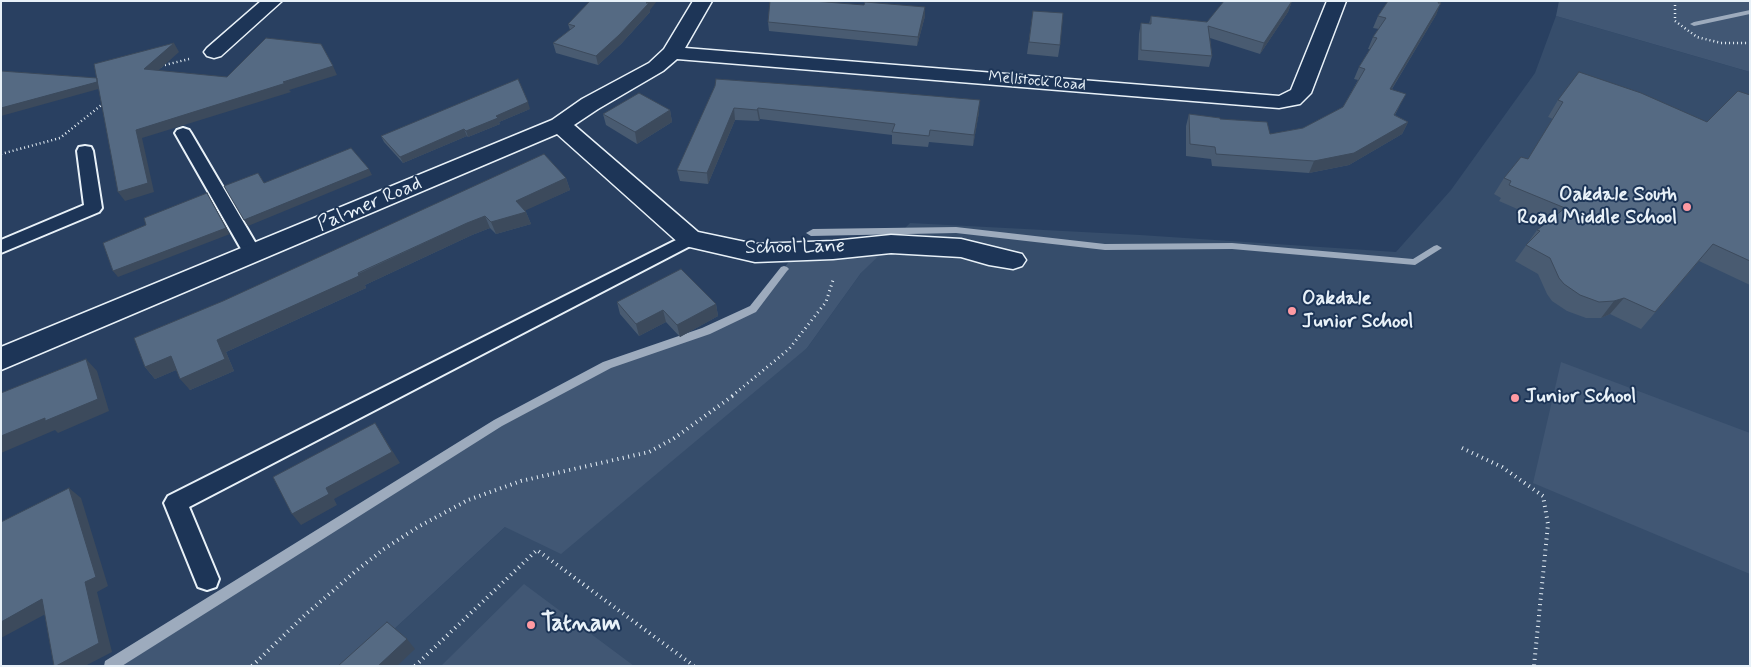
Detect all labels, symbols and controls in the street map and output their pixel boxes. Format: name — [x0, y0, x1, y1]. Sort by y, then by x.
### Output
street label: Mellstock Road — [987, 68, 1087, 96]
street label: Palmer Road — [314, 172, 426, 238]
place label: Oakdale South Road Middle School — [1517, 184, 1677, 231]
marker: Oakdale South Road Middle School — [1681, 201, 1693, 213]
street label: School Lane — [745, 235, 845, 261]
place label: Oakdale Junior School — [1302, 288, 1413, 335]
marker: Oakdale Junior School — [1286, 305, 1298, 317]
place label: Junior School — [1525, 386, 1636, 410]
marker: Junior School — [1509, 392, 1521, 404]
place label: Tatnam — [541, 611, 621, 639]
marker: Tatnam — [525, 619, 537, 631]

